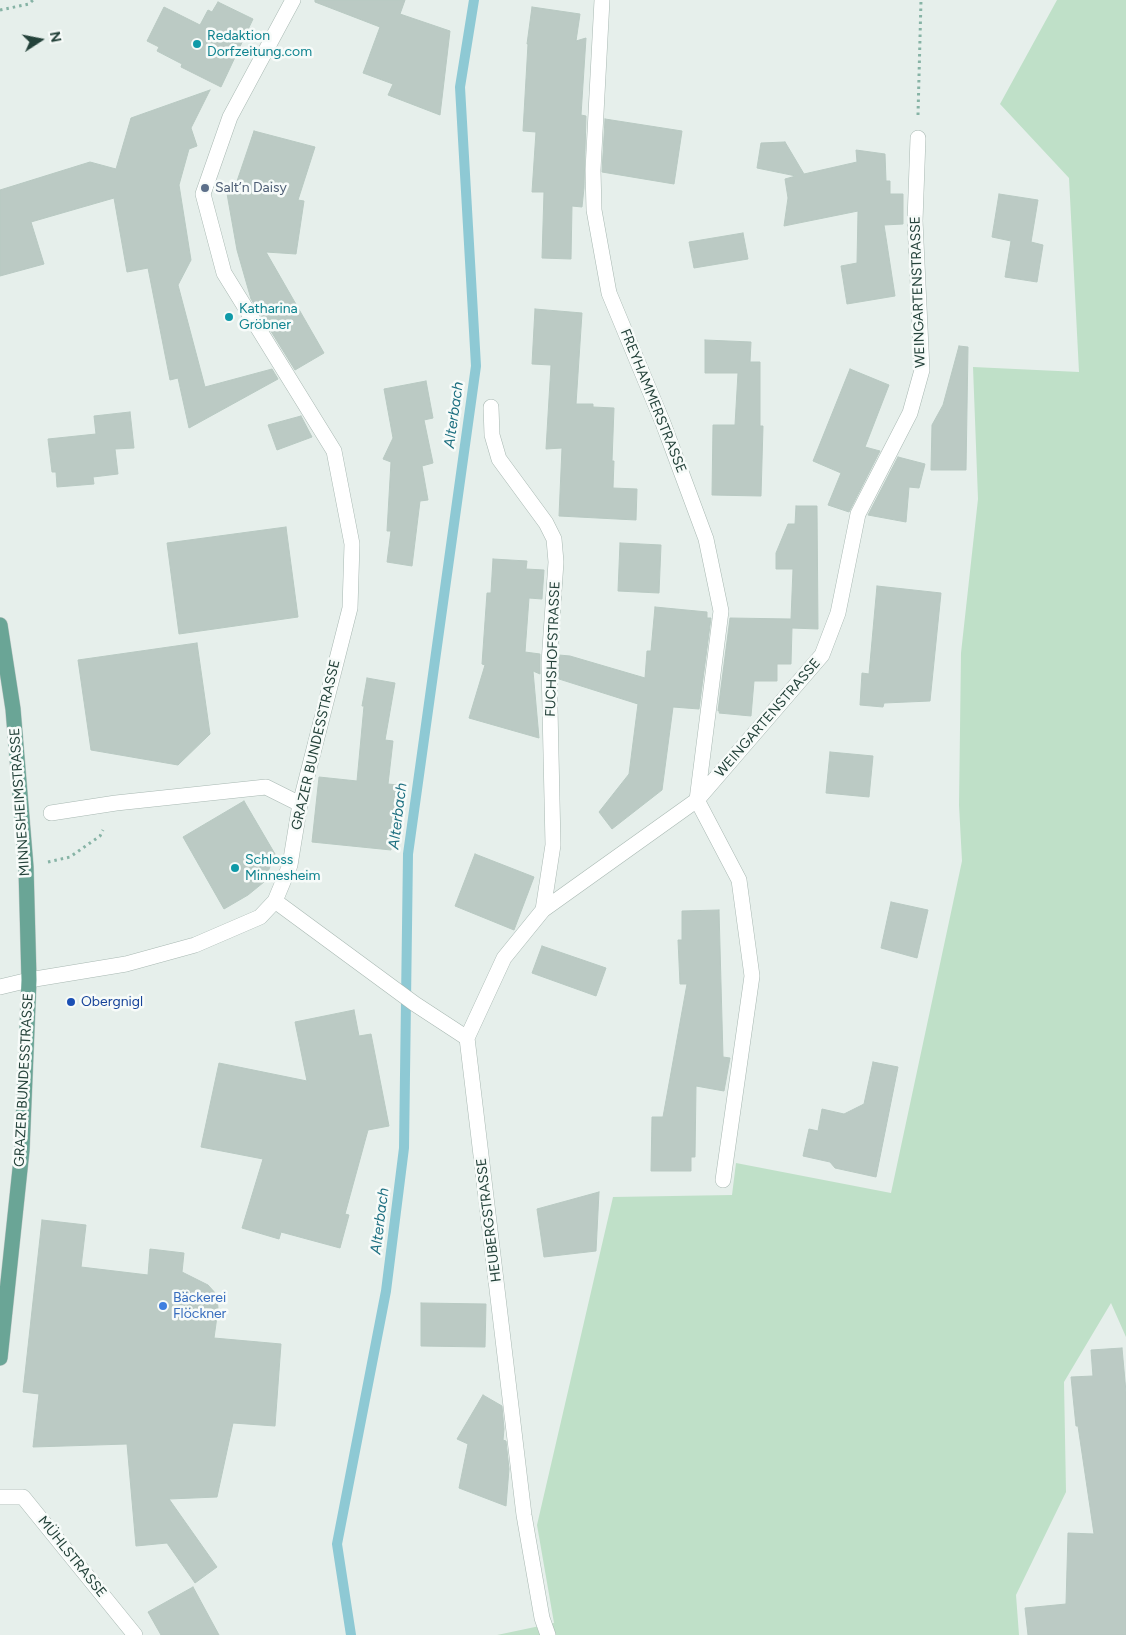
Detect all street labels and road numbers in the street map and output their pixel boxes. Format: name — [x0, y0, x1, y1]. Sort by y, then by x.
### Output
street label: WEINGARTENSTRASSE — [907, 216, 929, 368]
street label: FREYHAMMERSTRASSE — [616, 327, 690, 475]
street label: FUCHSHOFSTRASSE — [542, 581, 564, 717]
street label: WEINGARTENSTRASSE — [712, 655, 824, 781]
street label: GRAZER BUNDESSTRASSE — [288, 658, 344, 832]
street label: MINNESHEIMSTRASSE — [6, 727, 34, 877]
street label: GRAZER BUNDESSTRASSE — [11, 993, 37, 1167]
street label: HEUBERGSTRASSE — [473, 1157, 505, 1283]
street label: MÜHLSTRASSE — [34, 1513, 110, 1601]

